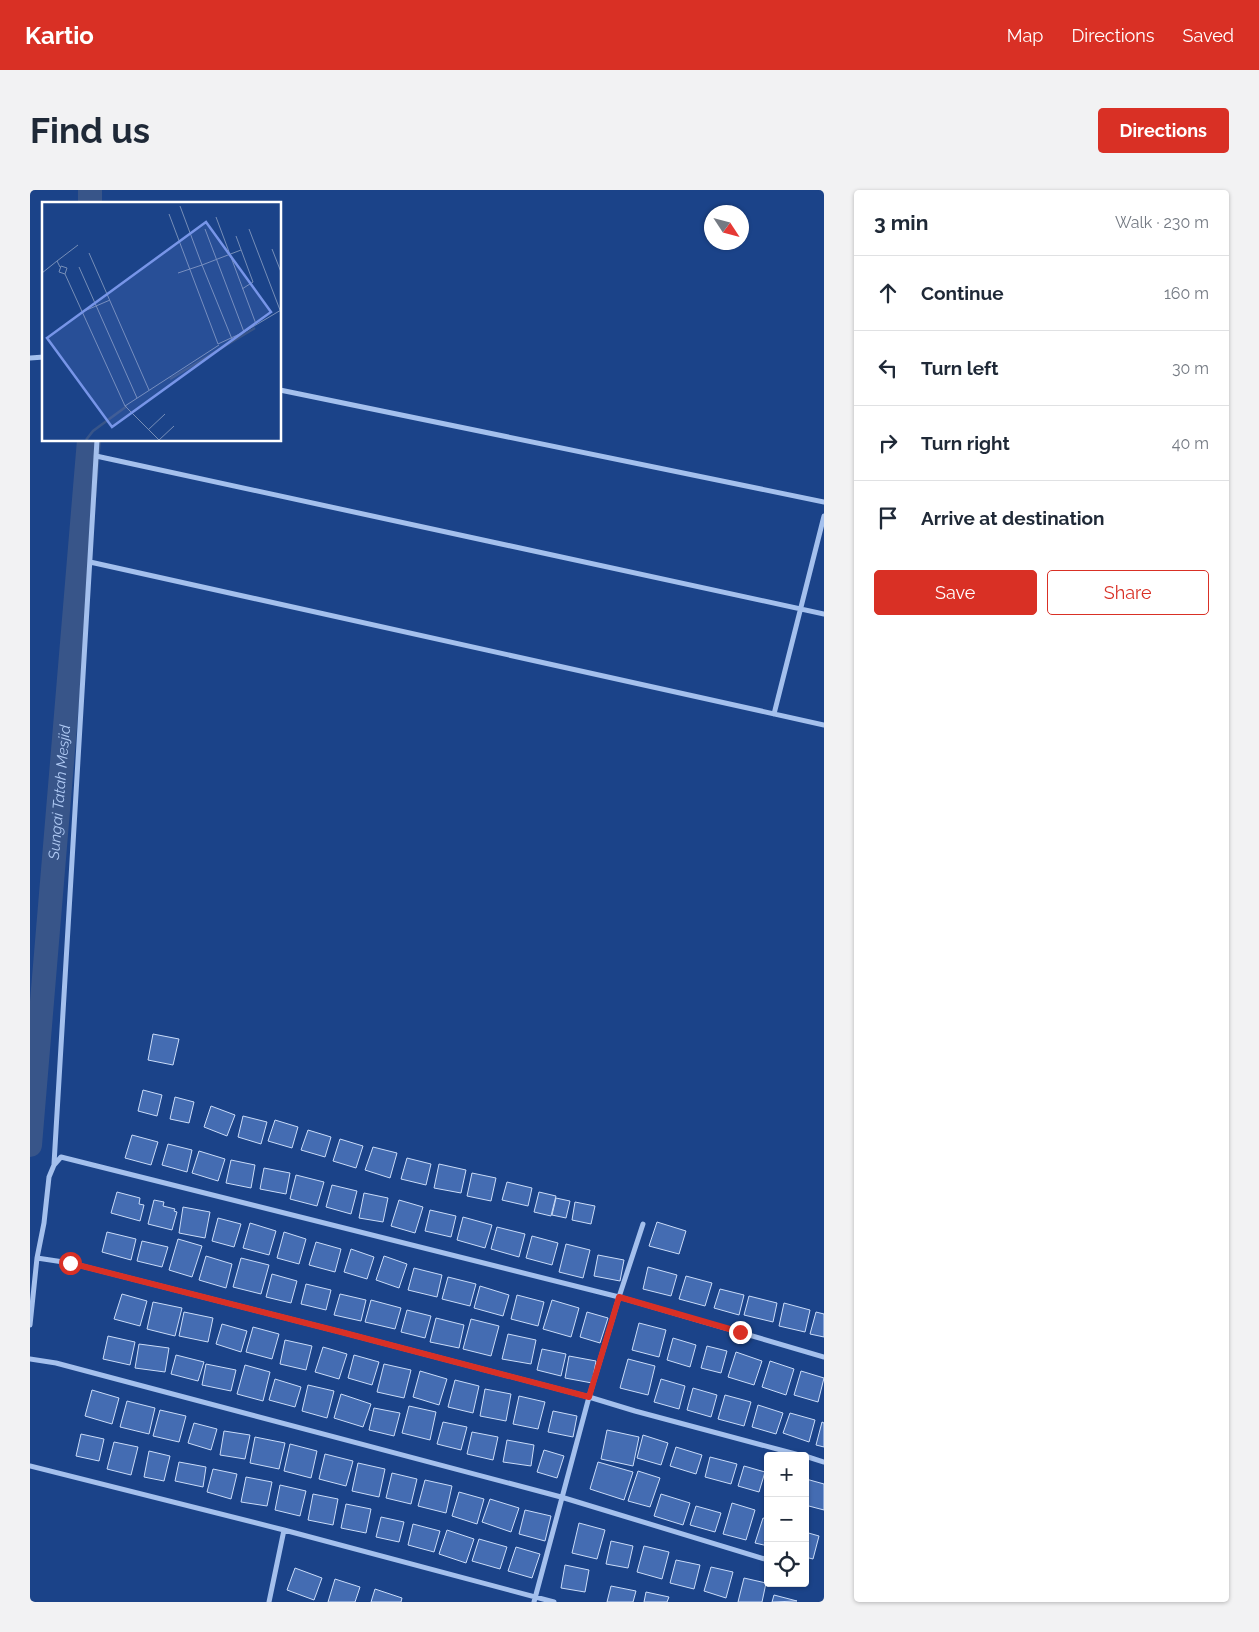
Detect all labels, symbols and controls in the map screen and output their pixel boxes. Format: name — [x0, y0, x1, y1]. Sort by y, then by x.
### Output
text: Kartio — [25, 21, 94, 50]
text: Map — [1007, 25, 1043, 46]
text: Directions — [1071, 25, 1155, 46]
text: Saved — [1183, 25, 1234, 46]
button: Directions — [1098, 108, 1229, 153]
text: Find us — [30, 110, 150, 151]
inset map — [42, 202, 281, 441]
north arrow — [704, 205, 749, 250]
text: 3 min — [874, 210, 928, 235]
text: Walk · 230 m — [1115, 213, 1209, 232]
icon: ahead — [874, 279, 902, 307]
text: Continue — [921, 282, 1004, 304]
text: 160 m — [1164, 284, 1209, 303]
icon: left — [874, 354, 902, 382]
text: Turn left — [921, 357, 998, 379]
text: 30 m — [1172, 359, 1209, 378]
icon: right — [874, 429, 902, 457]
text: Turn right — [921, 432, 1010, 454]
text: 40 m — [1172, 434, 1209, 453]
icon: arrive — [874, 504, 902, 532]
text: Arrive at destination — [921, 507, 1105, 529]
button: Save — [874, 570, 1037, 615]
button: Share — [1047, 570, 1209, 615]
water label: Sungai Tatah Mesjid — [45, 723, 74, 861]
route start — [59, 1252, 82, 1275]
route end — [729, 1321, 752, 1344]
map controls — [764, 1452, 809, 1587]
button: + — [764, 1452, 809, 1497]
button: − — [764, 1497, 809, 1542]
button: locate — [764, 1542, 809, 1587]

